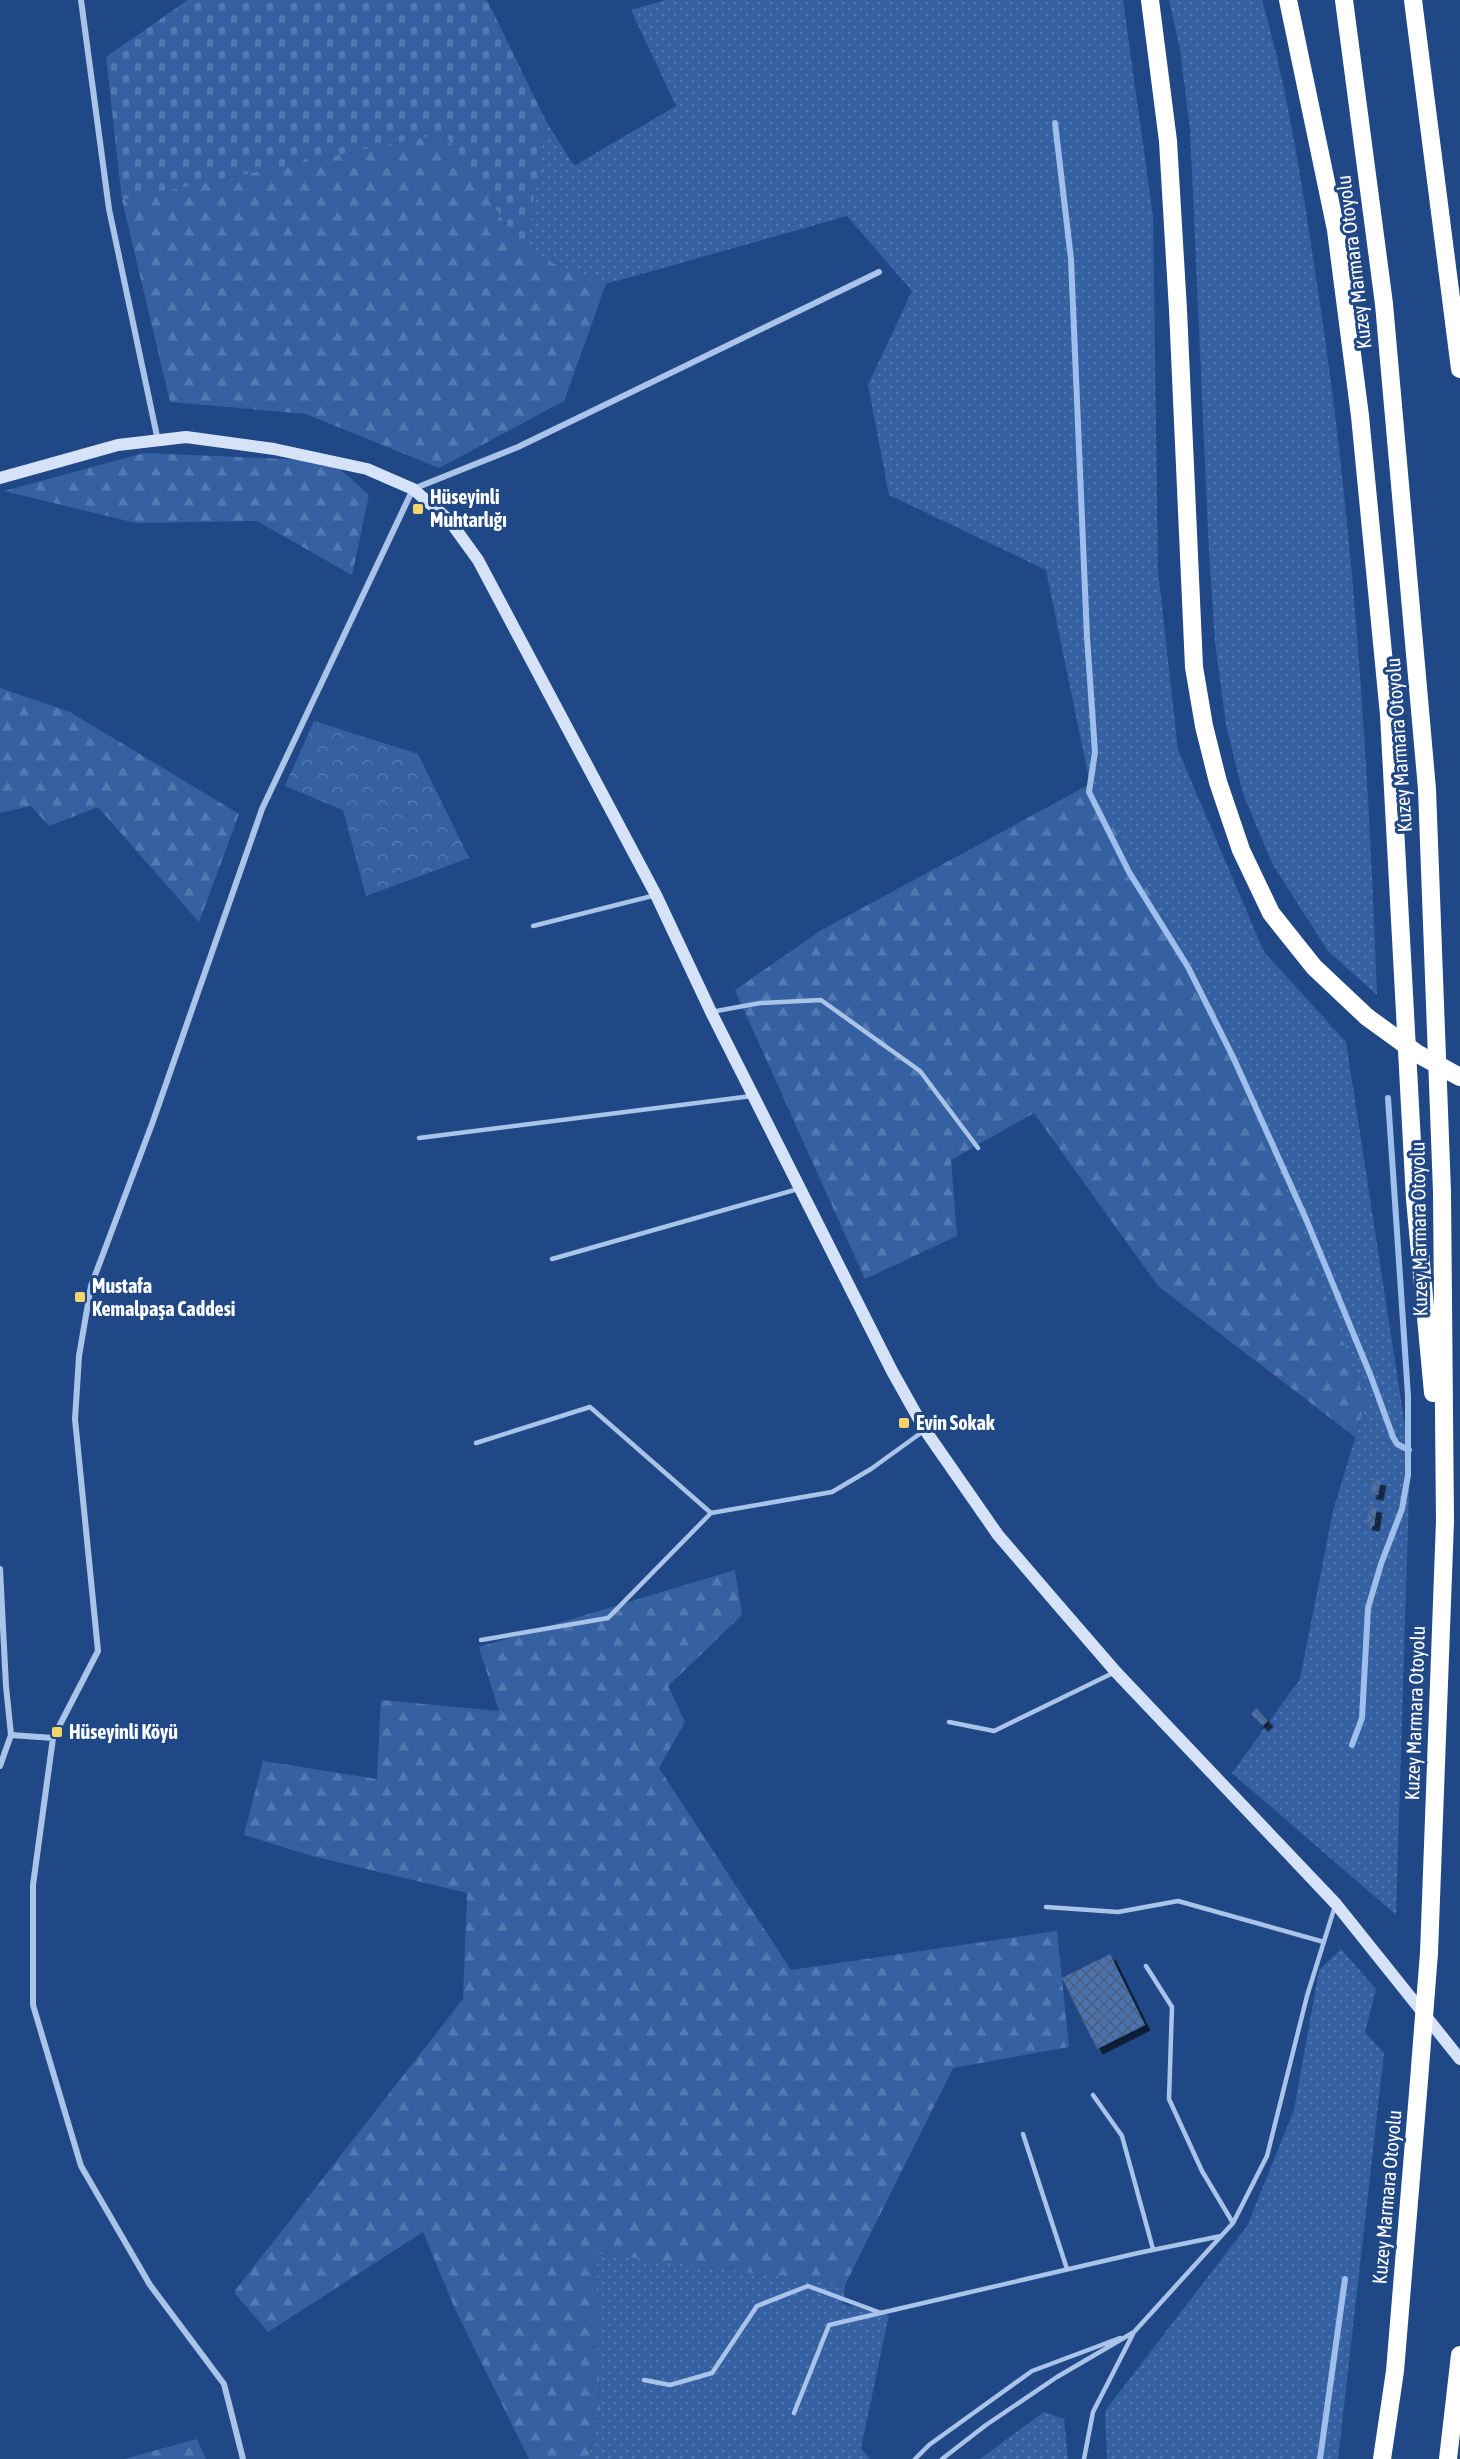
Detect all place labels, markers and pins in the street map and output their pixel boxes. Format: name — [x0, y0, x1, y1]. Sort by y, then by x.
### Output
place label: Hüseyinli Muhtarlığı — [430, 485, 507, 531]
marker: Hüseyinli Muhtarlığı — [411, 502, 425, 516]
place label: Mustafa Kemalpaşa Caddesi — [92, 1274, 235, 1320]
marker: Mustafa Kemalpaşa Caddesi — [73, 1290, 87, 1304]
place label: Evin Sokak — [916, 1411, 995, 1434]
marker: Evin Sokak — [897, 1416, 911, 1430]
place label: Hüseyinli Köyü — [69, 1720, 178, 1743]
marker: Hüseyinli Köyü — [50, 1725, 64, 1739]

